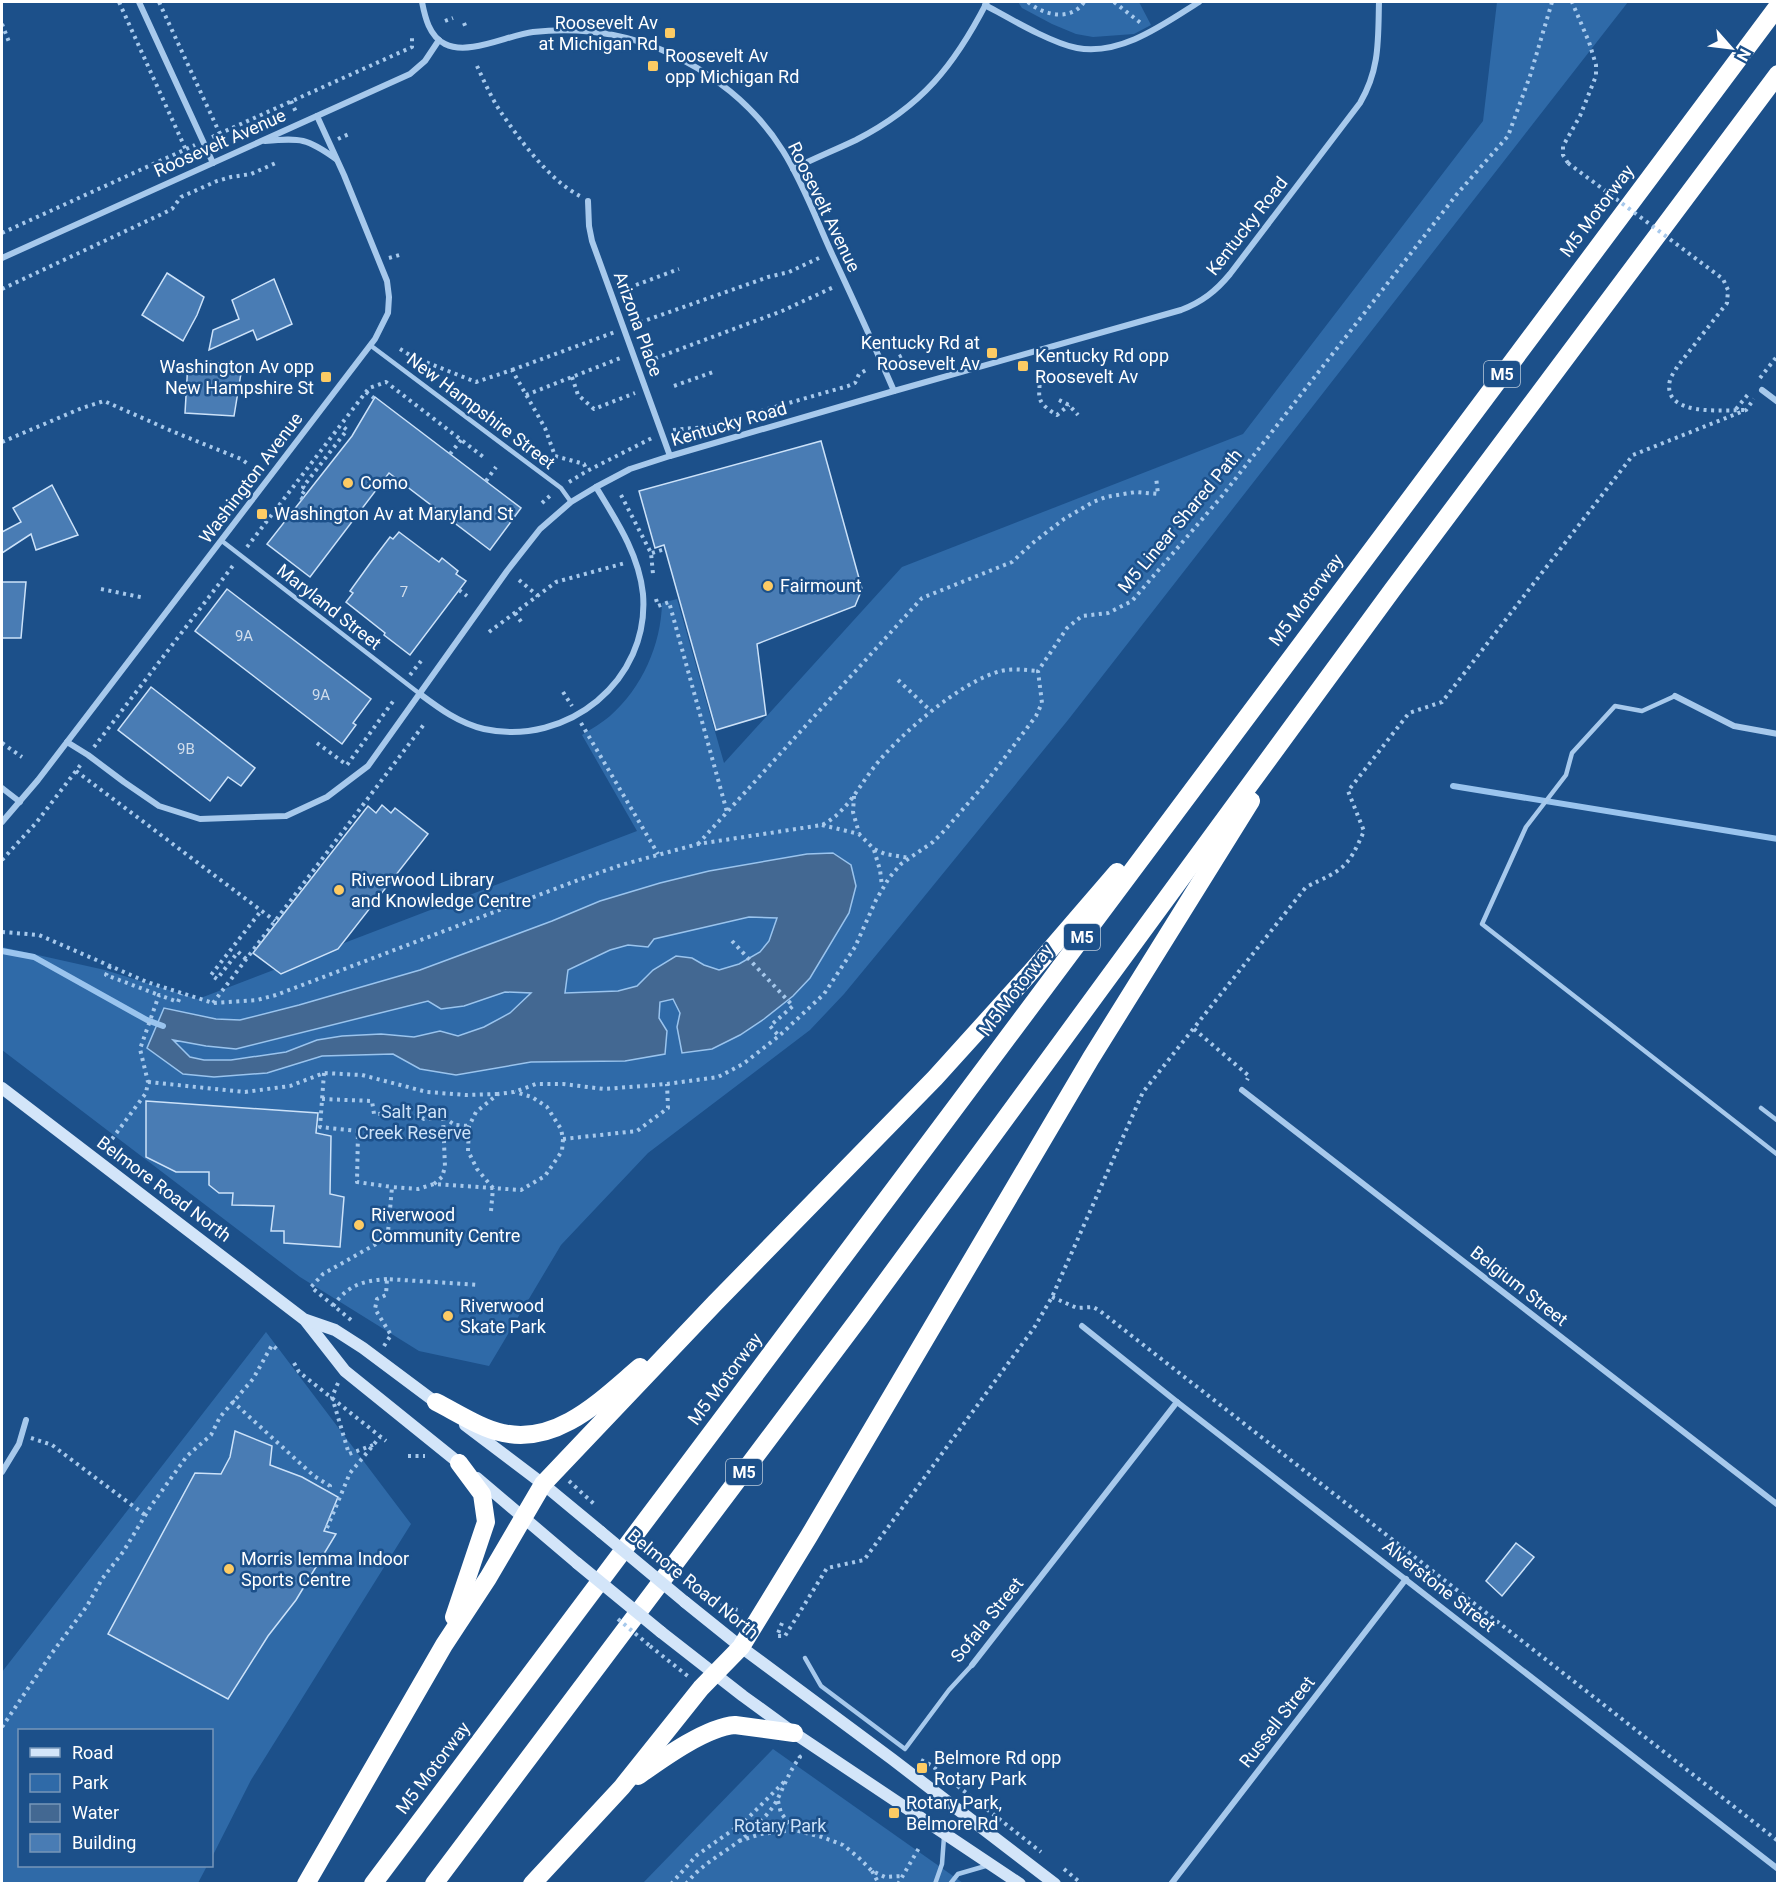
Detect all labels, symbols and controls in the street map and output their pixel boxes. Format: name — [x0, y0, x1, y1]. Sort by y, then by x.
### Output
place label: Roosevelt Av at Michigan Rd — [539, 12, 658, 54]
north arrow — [1701, 18, 1761, 78]
marker: Roosevelt Av at Michigan Rd — [663, 26, 677, 40]
place label: Roosevelt Av opp Michigan Rd — [665, 45, 799, 87]
text: N — [1733, 45, 1755, 64]
marker: Roosevelt Av opp Michigan Rd — [646, 59, 660, 73]
street label: Roosevelt Avenue — [151, 104, 289, 181]
street label: Roosevelt Avenue — [784, 138, 865, 275]
street label: M5 Motorway — [1555, 160, 1638, 261]
street label: Kentucky Road — [1202, 172, 1292, 279]
street label: Arizona Place — [610, 269, 667, 379]
place label: Kentucky Rd at Roosevelt Av — [861, 332, 980, 374]
place label: Kentucky Rd opp Roosevelt Av — [1035, 345, 1169, 387]
marker: Kentucky Rd at Roosevelt Av — [985, 346, 999, 360]
street label: New Hampshire Street — [403, 348, 560, 473]
place label: Washington Av opp New Hampshire St — [160, 356, 314, 398]
marker: Kentucky Rd opp Roosevelt Av — [1016, 359, 1030, 373]
road number: M5 — [1484, 361, 1520, 387]
marker: Washington Av opp New Hampshire St — [319, 370, 333, 384]
street label: Kentucky Road — [669, 397, 789, 450]
street label: Washington Avenue — [195, 408, 307, 547]
street label: M5 Linear Shared Path — [1113, 444, 1246, 597]
place label: Como — [360, 472, 408, 493]
marker: Como — [341, 476, 355, 490]
place label: Washington Av at Maryland St — [274, 503, 514, 524]
marker: Washington Av at Maryland St — [255, 507, 269, 521]
street label: M5 Motorway — [1264, 549, 1347, 650]
street label: Maryland Street — [273, 559, 386, 654]
place label: Fairmount — [780, 575, 862, 596]
marker: Fairmount — [761, 579, 775, 593]
house number: 7 — [400, 583, 408, 601]
house number: 9A — [235, 627, 253, 645]
house number: 9A — [312, 686, 330, 704]
house number: 9B — [177, 740, 195, 758]
place label: Riverwood Library and Knowledge Centre — [351, 869, 531, 911]
marker: Riverwood Library and Knowledge Centre — [332, 883, 346, 897]
road number: M5 — [1064, 924, 1100, 950]
street label: M5 Motorway — [974, 939, 1057, 1040]
park label: Salt Pan Creek Reserve — [357, 1101, 471, 1143]
street label: Belmore Road North — [93, 1131, 235, 1246]
place label: Riverwood Community Centre — [371, 1204, 520, 1246]
marker: Riverwood Community Centre — [352, 1218, 366, 1232]
street label: Belgium Street — [1467, 1241, 1572, 1330]
place label: Riverwood Skate Park — [460, 1295, 547, 1337]
marker: Riverwood Skate Park — [441, 1309, 455, 1323]
street label: M5 Motorway — [683, 1328, 766, 1429]
road number: M5 — [726, 1459, 762, 1485]
street label: Belmore Road North — [624, 1524, 763, 1643]
street label: Alverstone Street — [1379, 1535, 1500, 1636]
place label: Morris Iemma Indoor Sports Centre — [241, 1548, 409, 1590]
marker: Morris Iemma Indoor Sports Centre — [222, 1562, 236, 1576]
street label: Sofala Street — [946, 1573, 1027, 1666]
street label: Russell Street — [1235, 1672, 1319, 1771]
street label: M5 Motorway — [391, 1717, 474, 1818]
legend — [18, 1729, 213, 1867]
text: Road — [72, 1742, 113, 1763]
place label: Belmore Rd opp Rotary Park — [934, 1747, 1061, 1789]
marker: Belmore Rd opp Rotary Park — [915, 1761, 929, 1775]
text: Park — [72, 1772, 109, 1793]
place label: Rotary Park, Belmore Rd — [906, 1792, 1002, 1834]
text: Water — [72, 1802, 119, 1823]
marker: Rotary Park, Belmore Rd — [887, 1806, 901, 1820]
park label: Rotary Park — [734, 1815, 827, 1836]
text: Building — [72, 1832, 136, 1853]

